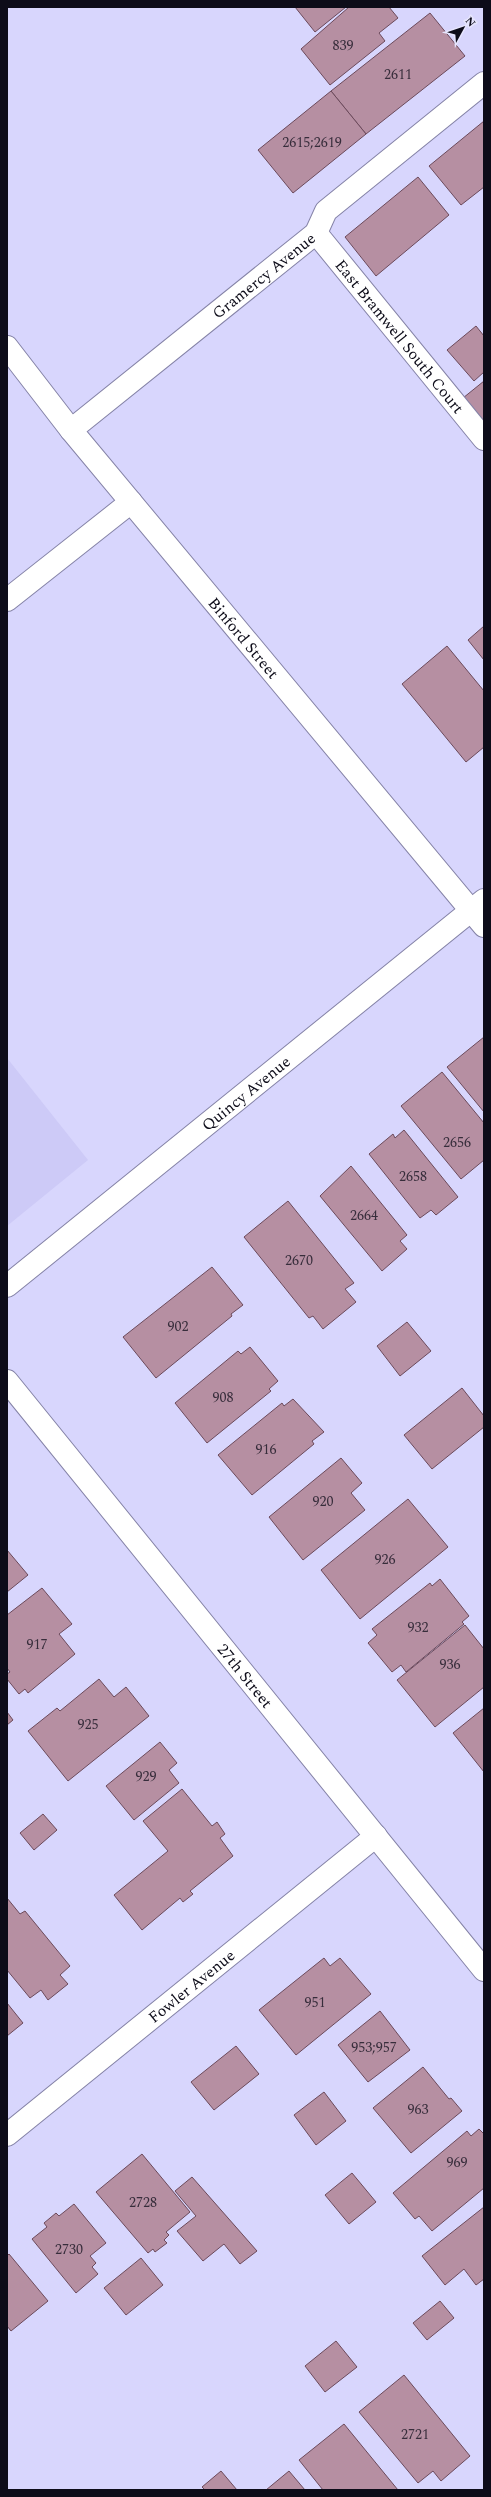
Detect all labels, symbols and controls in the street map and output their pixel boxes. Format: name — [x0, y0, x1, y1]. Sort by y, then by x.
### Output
north arrow — [443, 8, 483, 48]
text: N — [461, 13, 480, 31]
house number: 839 — [333, 35, 354, 56]
house number: 2611 — [384, 64, 412, 85]
house number: 2615;2619 — [282, 132, 342, 153]
street label: Gramercy Avenue — [207, 227, 321, 325]
street label: East Bramwell South Court — [329, 254, 470, 419]
street label: Binford Street — [202, 592, 285, 685]
street label: Quincy Avenue — [197, 1050, 296, 1137]
house number: 2656 — [443, 1132, 471, 1153]
house number: 2658 — [399, 1166, 427, 1187]
house number: 2664 — [350, 1205, 378, 1226]
house number: 2670 — [285, 1250, 313, 1271]
house number: 902 — [168, 1316, 189, 1337]
house number: 908 — [213, 1387, 234, 1408]
house number: 916 — [256, 1439, 277, 1460]
house number: 920 — [313, 1491, 334, 1512]
house number: 926 — [375, 1549, 396, 1570]
house number: 932 — [408, 1617, 429, 1638]
house number: 917 — [27, 1634, 48, 1655]
street label: 27th Street — [211, 1639, 279, 1714]
house number: 936 — [440, 1654, 461, 1675]
house number: 925 — [78, 1714, 99, 1735]
house number: 929 — [136, 1766, 157, 1787]
street label: Fowler Avenue — [143, 1944, 240, 2029]
house number: 951 — [305, 1992, 326, 2013]
house number: 953;957 — [351, 2037, 397, 2058]
house number: 963 — [408, 2099, 429, 2120]
house number: 969 — [447, 2152, 468, 2173]
house number: 2728 — [129, 2192, 157, 2213]
house number: 2730 — [55, 2239, 83, 2260]
house number: 2721 — [401, 2424, 429, 2445]

